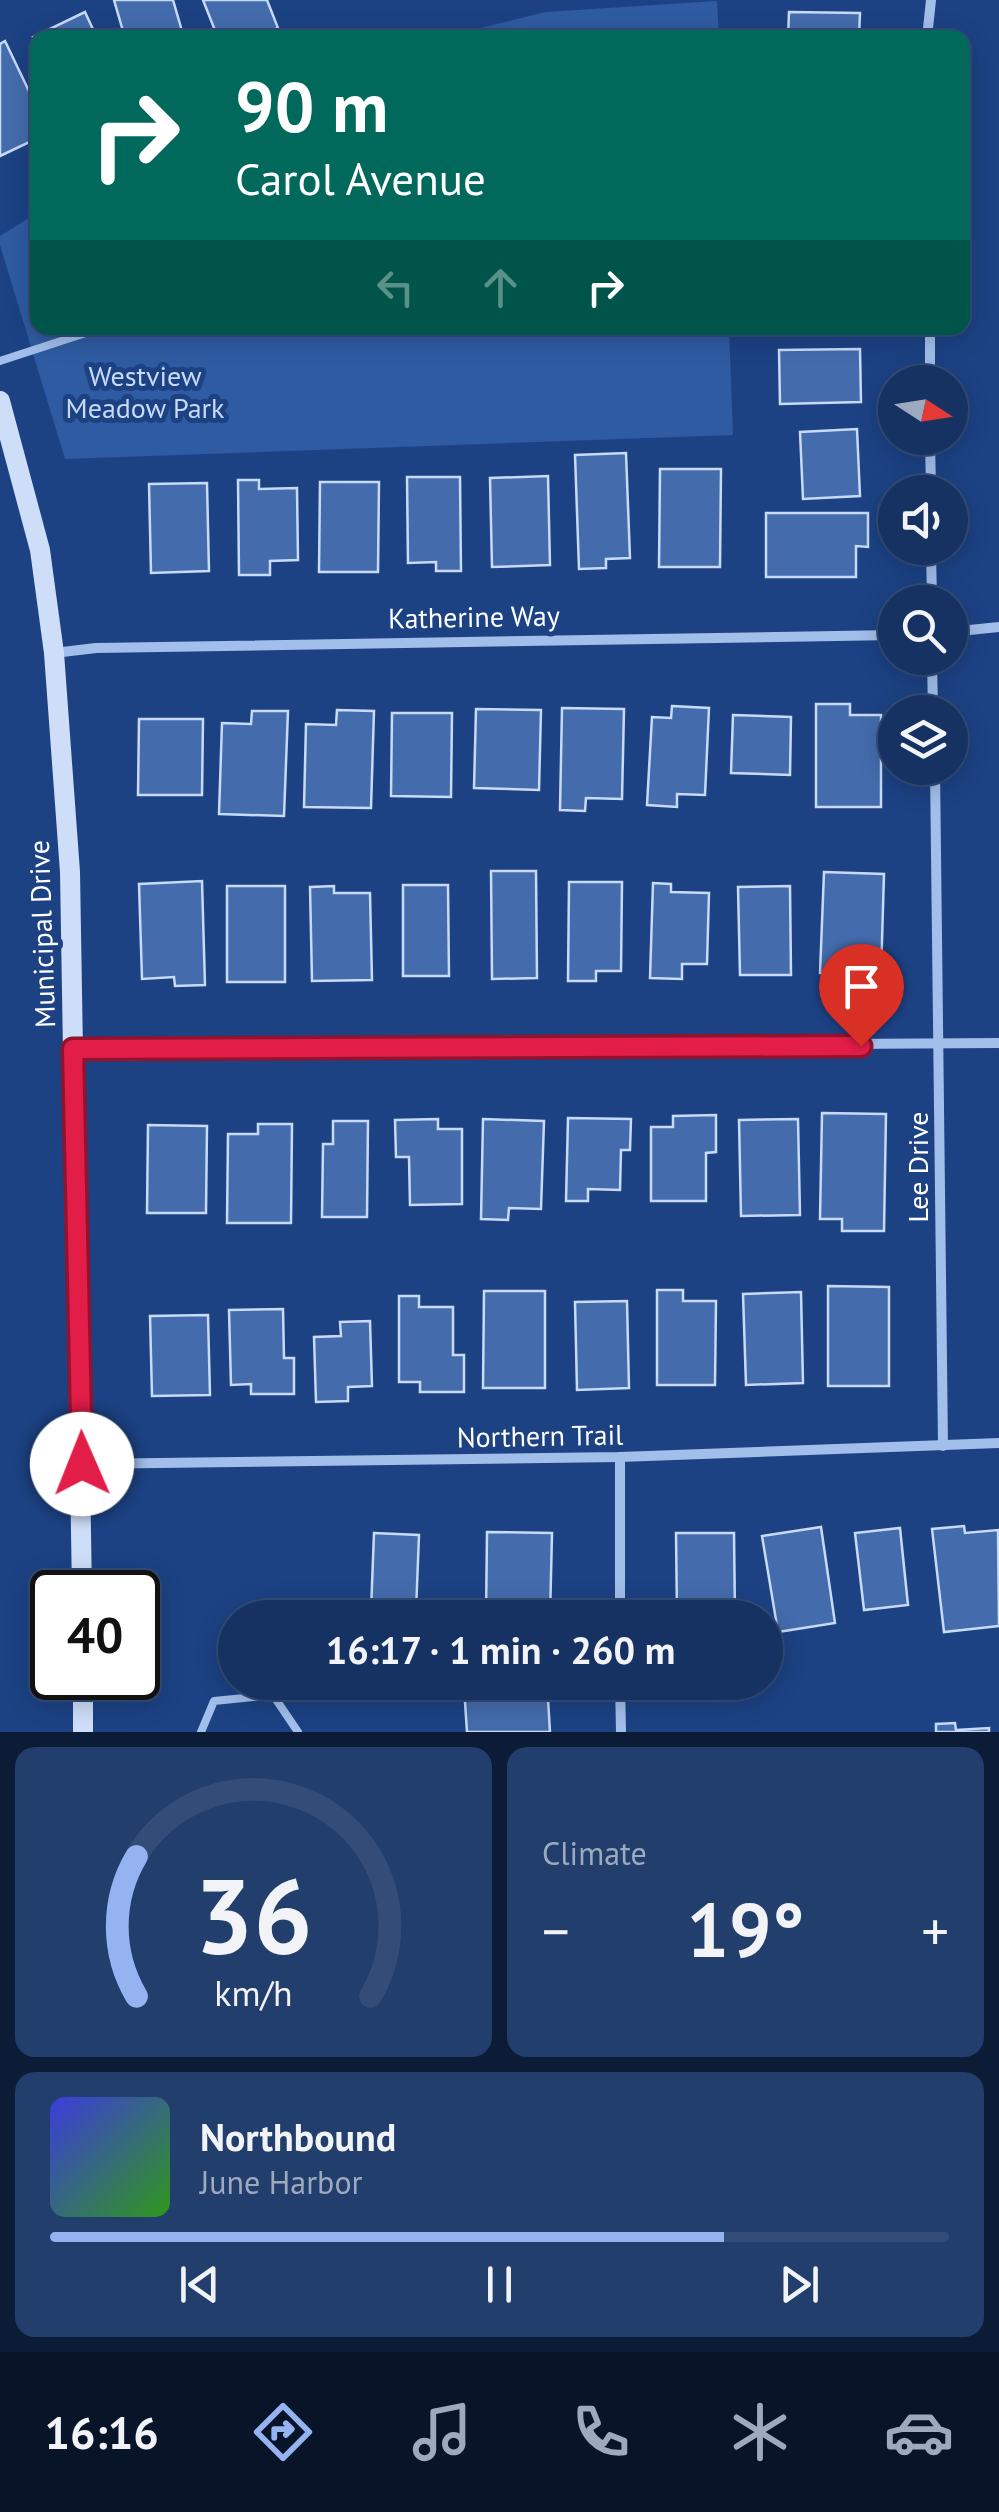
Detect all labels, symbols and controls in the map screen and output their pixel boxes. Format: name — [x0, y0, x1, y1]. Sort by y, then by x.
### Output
text: 90 m — [235, 61, 388, 151]
icon: right — [70, 70, 200, 200]
text: Carol Avenue — [235, 149, 486, 207]
icon: left — [368, 260, 423, 315]
icon: ahead — [473, 260, 528, 315]
icon: right — [578, 260, 633, 315]
park label: Westview Meadow Park — [66, 357, 225, 426]
north arrow — [878, 365, 968, 455]
map controls — [878, 365, 968, 785]
button: sound — [878, 475, 968, 565]
button: search — [878, 585, 968, 675]
street label: Katherine Way — [388, 597, 560, 636]
button: layers — [878, 695, 968, 785]
street label: Municipal Drive — [20, 840, 63, 1028]
pin — [819, 944, 904, 1047]
icon: arrive — [834, 959, 889, 1014]
street label: Lee Drive — [899, 1111, 936, 1223]
position arrow — [30, 1412, 134, 1516]
street label: Northern Trail — [456, 1416, 623, 1455]
speed limit sign: 40 — [30, 1570, 160, 1700]
text: 16:17 · 1 min · 260 m — [326, 1625, 675, 1674]
text: Climate — [542, 1832, 647, 1874]
text: 36 — [195, 1848, 312, 1983]
text: 19° — [687, 1881, 804, 1978]
text: − — [542, 1895, 570, 1966]
text: + — [921, 1895, 949, 1966]
text: km/h — [214, 1970, 293, 2016]
text: Northbound — [200, 2112, 396, 2161]
text: June Harbor — [200, 2161, 362, 2203]
icon: previous — [172, 2257, 227, 2312]
icon: pause — [472, 2257, 527, 2312]
icon: next — [772, 2257, 827, 2312]
icon: directions — [248, 2397, 318, 2467]
icon: music — [407, 2397, 477, 2467]
icon: phone — [566, 2397, 636, 2467]
icon: climate — [725, 2397, 795, 2467]
icon: car — [884, 2397, 954, 2467]
text: 16:16 — [45, 2403, 159, 2461]

